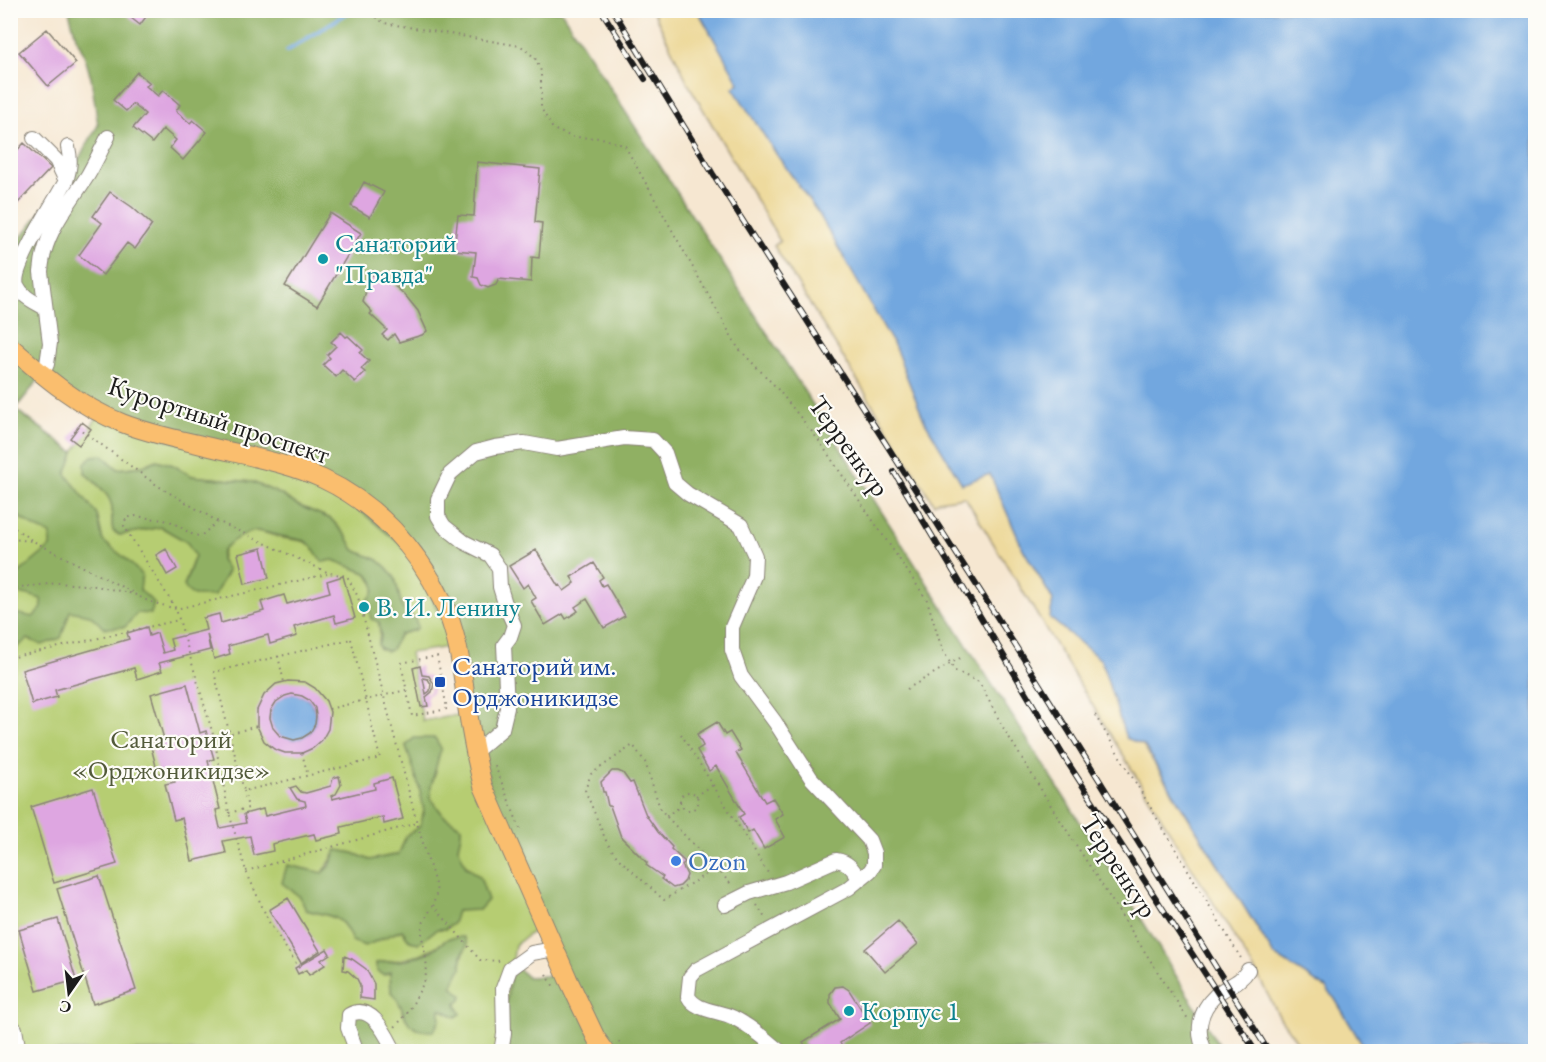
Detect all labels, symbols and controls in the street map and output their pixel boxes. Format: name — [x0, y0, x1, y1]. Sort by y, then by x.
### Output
place label: Санаторий "Правда" — [335, 225, 457, 291]
marker: Санаторий "Правда" — [316, 252, 330, 266]
street label: Курортный проспект — [104, 367, 334, 472]
street label: Терренкур — [801, 388, 898, 503]
place label: В. И. Ленину — [376, 589, 521, 624]
marker: В. И. Ленину — [357, 600, 371, 614]
place label: Санаторий им. Орджоникидзе — [452, 648, 619, 714]
marker: Санаторий им. Орджоникидзе — [433, 675, 447, 689]
park label: Санаторий «Орджоникидзе» — [72, 721, 270, 787]
street label: Терренкур — [1073, 807, 1166, 924]
place label: Ozon — [688, 843, 746, 878]
marker: Ozon — [669, 854, 683, 868]
north arrow — [39, 963, 99, 1023]
place label: Корпус 1 — [861, 993, 960, 1028]
text: С — [57, 996, 74, 1019]
marker: Корпус 1 — [842, 1004, 856, 1018]

